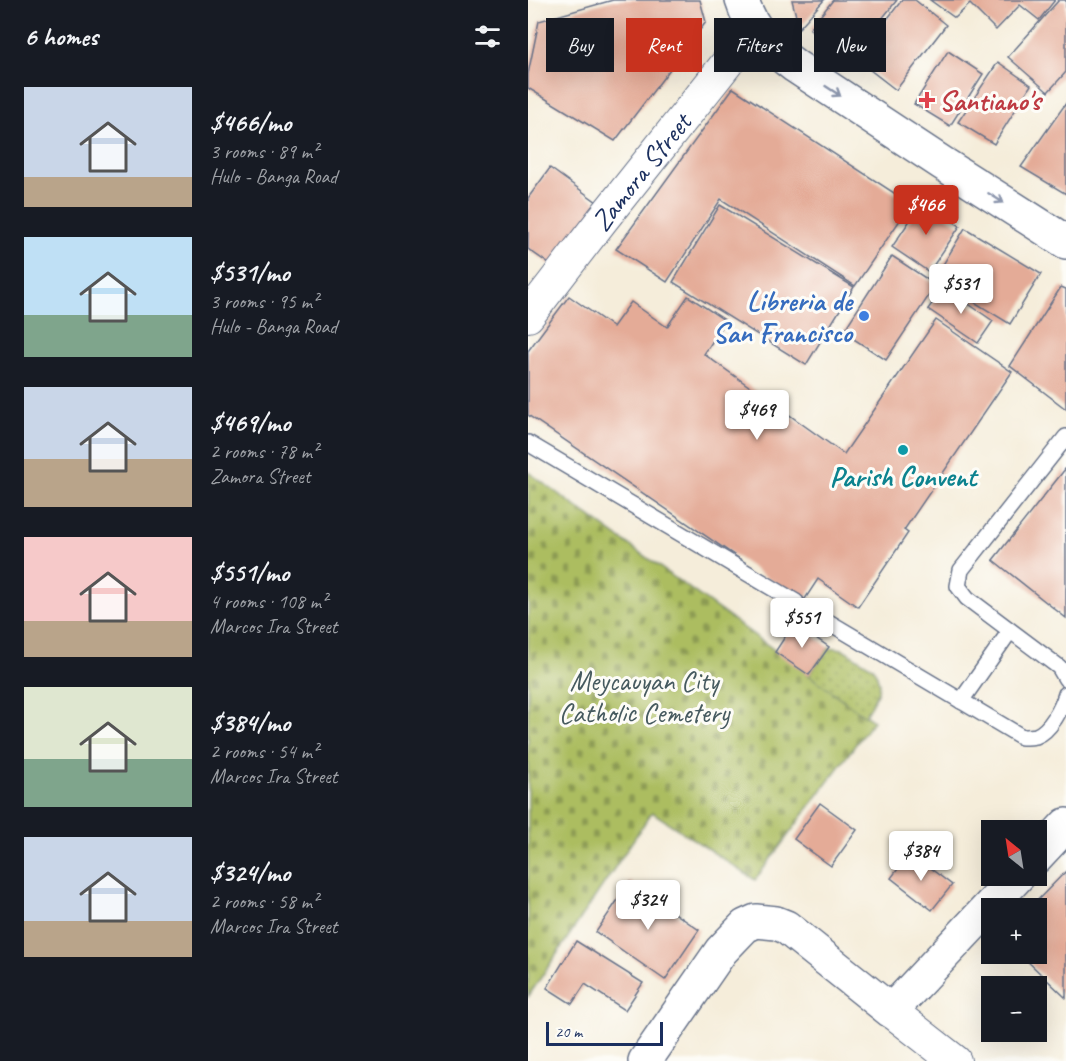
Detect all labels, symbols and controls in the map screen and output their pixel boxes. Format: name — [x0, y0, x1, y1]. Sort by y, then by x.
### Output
chip: Buy — [546, 18, 614, 72]
chip: Rent — [626, 18, 702, 72]
chip: Filters — [714, 18, 802, 72]
chip: New — [814, 18, 886, 72]
text: 6 homes — [24, 20, 98, 53]
icon: filters — [471, 20, 504, 53]
place label: Santiano's — [939, 83, 1044, 118]
one-way arrow — [824, 85, 841, 97]
marker: Santiano's — [920, 93, 934, 107]
street label: Zamora Street — [583, 104, 700, 237]
text: $466/mo — [210, 106, 291, 139]
icon: home — [72, 111, 144, 183]
text: 3 rooms · 89 m² — [210, 139, 318, 164]
text: Hulo - Banga Road — [210, 164, 337, 189]
pin: $466 — [890, 185, 962, 236]
text: $466 — [908, 192, 944, 217]
one-way arrow — [987, 192, 1004, 204]
text: $531/mo — [210, 256, 290, 289]
icon: home — [72, 261, 144, 333]
pin: $531 — [925, 264, 997, 315]
text: $531 — [943, 271, 979, 296]
place label: Libreria de San Francisco — [713, 283, 855, 350]
text: 3 rooms · 95 m² — [210, 289, 318, 314]
marker: Libreria de San Francisco — [857, 309, 871, 323]
text: Hulo - Banga Road — [210, 314, 337, 339]
pin: $469 — [721, 390, 793, 441]
text: $469 — [739, 397, 775, 422]
text: $469/mo — [210, 406, 290, 439]
icon: home — [72, 411, 144, 483]
text: 2 rooms · 78 m² — [210, 439, 318, 464]
marker: Parish Convent — [896, 443, 910, 457]
place label: Parish Convent — [830, 459, 979, 494]
text: Zamora Street — [210, 464, 310, 489]
text: $551/mo — [210, 556, 289, 589]
icon: home — [72, 561, 144, 633]
text: 4 rooms · 108 m² — [210, 589, 327, 614]
pin: $551 — [766, 598, 838, 649]
text: $551 — [784, 605, 820, 630]
text: Marcos Ira Street — [210, 614, 337, 639]
park label: Meycauyan City Catholic Cemetery — [559, 663, 732, 730]
text: $384/mo — [210, 706, 290, 739]
icon: home — [72, 711, 144, 783]
text: 2 rooms · 54 m² — [210, 739, 318, 764]
text: Marcos Ira Street — [210, 764, 337, 789]
north arrow — [981, 820, 1047, 886]
map controls — [981, 820, 1047, 1042]
pin: $384 — [885, 831, 957, 882]
text: $384 — [903, 838, 939, 863]
text: $324/mo — [210, 856, 290, 889]
icon: home — [72, 861, 144, 933]
pin: $324 — [612, 880, 684, 931]
text: $324 — [630, 887, 666, 912]
text: 2 rooms · 58 m² — [210, 889, 318, 914]
button: + — [981, 898, 1047, 964]
text: Marcos Ira Street — [210, 914, 337, 939]
button: − — [981, 976, 1047, 1042]
scale bar — [546, 1019, 663, 1046]
text: 20 m — [555, 1022, 582, 1042]

